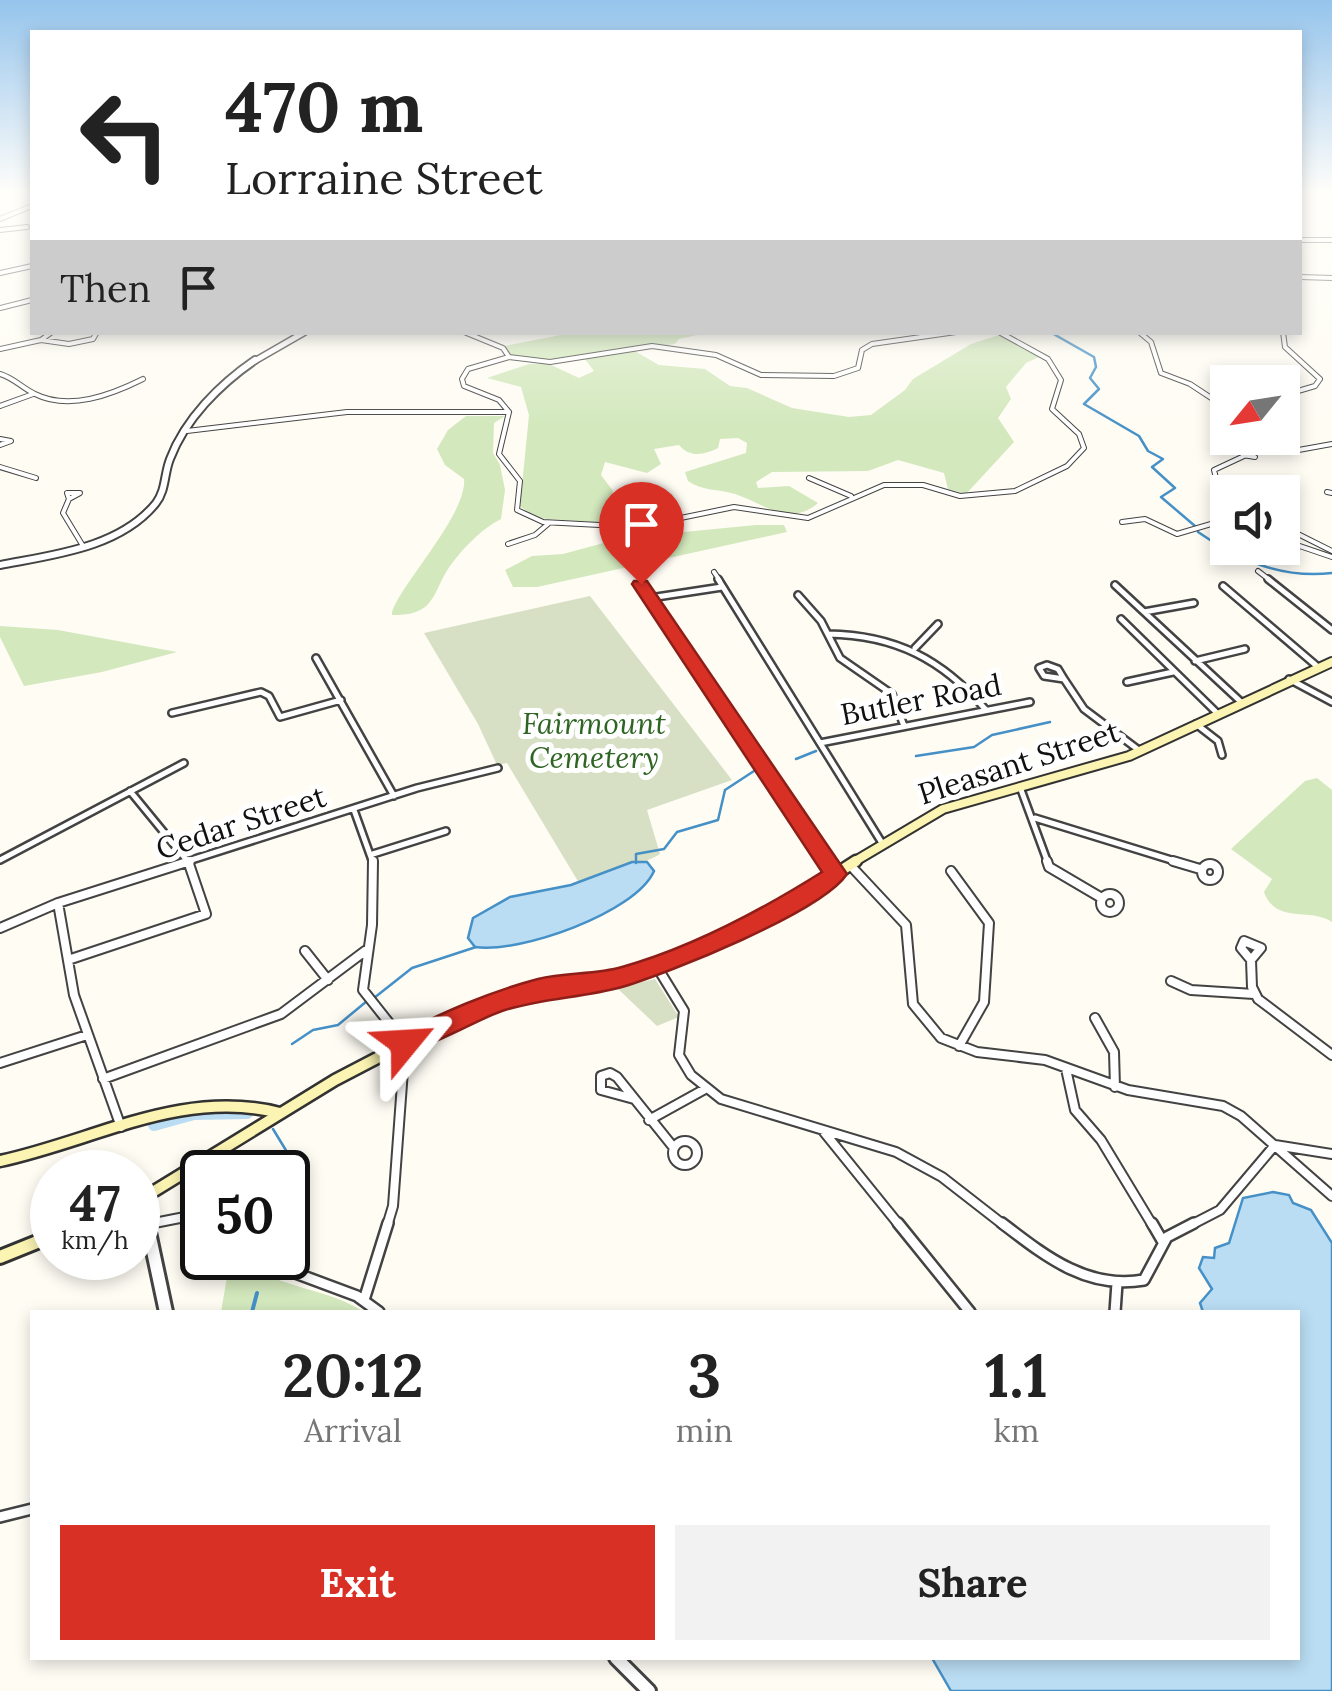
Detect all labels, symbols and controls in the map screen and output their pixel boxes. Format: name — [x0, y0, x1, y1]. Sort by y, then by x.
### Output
text: 470 m — [225, 62, 423, 151]
icon: left — [60, 70, 190, 200]
text: Lorraine Street — [225, 149, 543, 206]
icon: arrive — [171, 260, 226, 315]
text: Then — [60, 264, 151, 312]
north arrow — [1210, 365, 1300, 455]
map controls — [1210, 365, 1300, 565]
button: sound — [1210, 475, 1300, 565]
pin — [599, 482, 684, 585]
icon: arrive — [614, 497, 669, 552]
street label: Butler Road — [837, 665, 1004, 733]
park label: Fairmount Cemetery — [522, 704, 666, 776]
street label: Pleasant Street — [913, 711, 1125, 813]
street label: Cedar Street — [151, 777, 331, 867]
position arrow — [353, 991, 457, 1095]
speed limit sign: 50 — [180, 1150, 310, 1280]
text: 47 — [70, 1171, 120, 1235]
text: km/h — [61, 1224, 129, 1256]
text: 20:12 — [282, 1337, 424, 1413]
text: 3 — [688, 1337, 721, 1413]
text: 1.1 — [985, 1337, 1048, 1413]
text: Arrival — [304, 1410, 402, 1451]
text: min — [676, 1410, 733, 1451]
text: km — [994, 1410, 1039, 1451]
button: Exit — [60, 1525, 655, 1640]
button: Share — [675, 1525, 1270, 1640]

